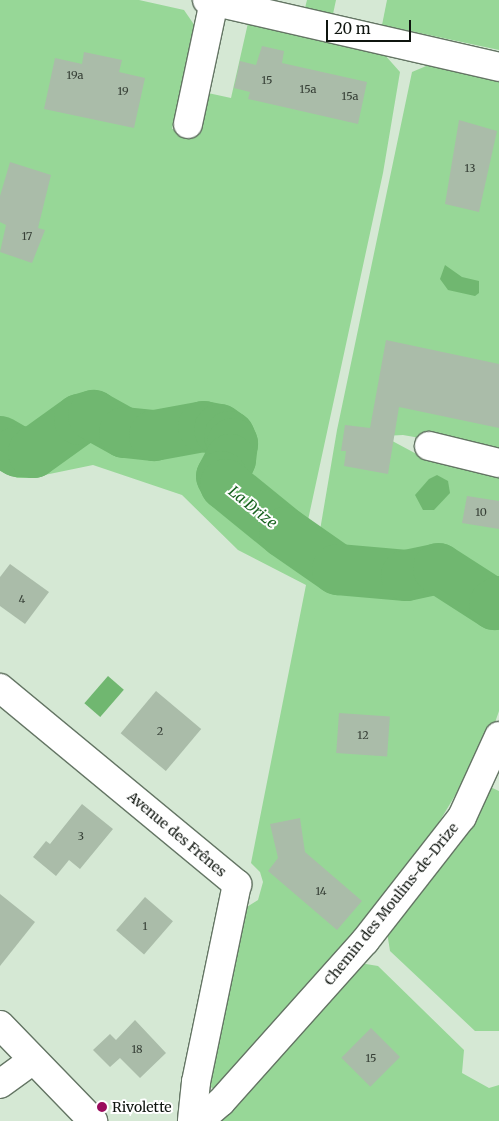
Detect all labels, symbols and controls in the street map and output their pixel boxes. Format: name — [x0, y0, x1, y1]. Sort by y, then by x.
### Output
scale bar — [329, 10, 414, 42]
text: 20 m — [334, 19, 371, 38]
house number: 19a — [67, 68, 83, 82]
house number: 15 — [261, 73, 273, 87]
house number: 15a — [300, 82, 316, 96]
house number: 19 — [117, 84, 129, 98]
house number: 15a — [342, 89, 358, 103]
house number: 13 — [465, 161, 475, 175]
house number: 17 — [22, 229, 32, 243]
water label: La Drize — [225, 482, 281, 532]
house number: 10 — [475, 505, 487, 519]
house number: 4 — [19, 592, 25, 606]
house number: 2 — [157, 724, 163, 738]
house number: 12 — [357, 728, 369, 742]
street label: Avenue des Frênes — [124, 788, 230, 880]
street label: Chemin des Moulins-de-Drize — [320, 820, 462, 988]
house number: 3 — [78, 829, 84, 843]
house number: 14 — [315, 884, 327, 898]
house number: 1 — [143, 919, 147, 933]
house number: 18 — [131, 1042, 143, 1056]
house number: 15 — [365, 1051, 377, 1065]
place label: Rivolette — [112, 1099, 172, 1115]
marker: Rivolette — [96, 1101, 108, 1113]

